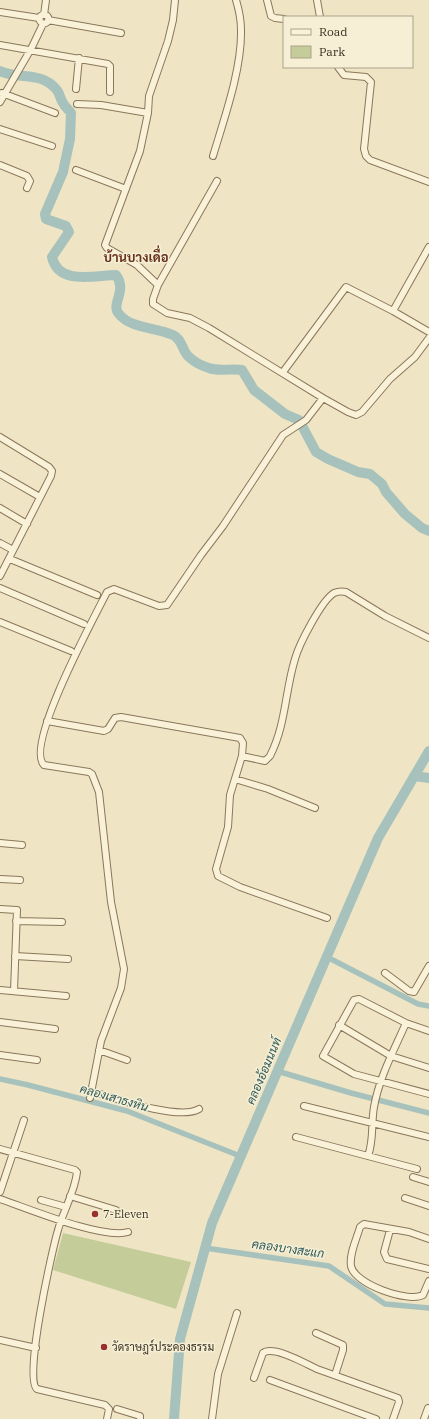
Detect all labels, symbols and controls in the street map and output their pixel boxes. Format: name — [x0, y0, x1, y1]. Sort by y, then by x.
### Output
legend — [283, 16, 413, 68]
text: Road — [319, 24, 348, 39]
text: Park — [319, 44, 345, 59]
district label: บ้านบางเดื่อ — [104, 245, 168, 266]
water label: คลองอ้อมนนท์ — [243, 1033, 285, 1107]
water label: คลองเสาธงหิน — [78, 1081, 150, 1115]
place label: 7-Eleven — [103, 1207, 149, 1221]
marker: 7-Eleven — [90, 1209, 100, 1219]
water label: คลองบางสะแก — [251, 1236, 325, 1261]
place label: วัดราษฎร์ประคองธรรม — [112, 1339, 214, 1355]
marker: วัดราษฎร์ประคองธรรม — [99, 1342, 109, 1352]

